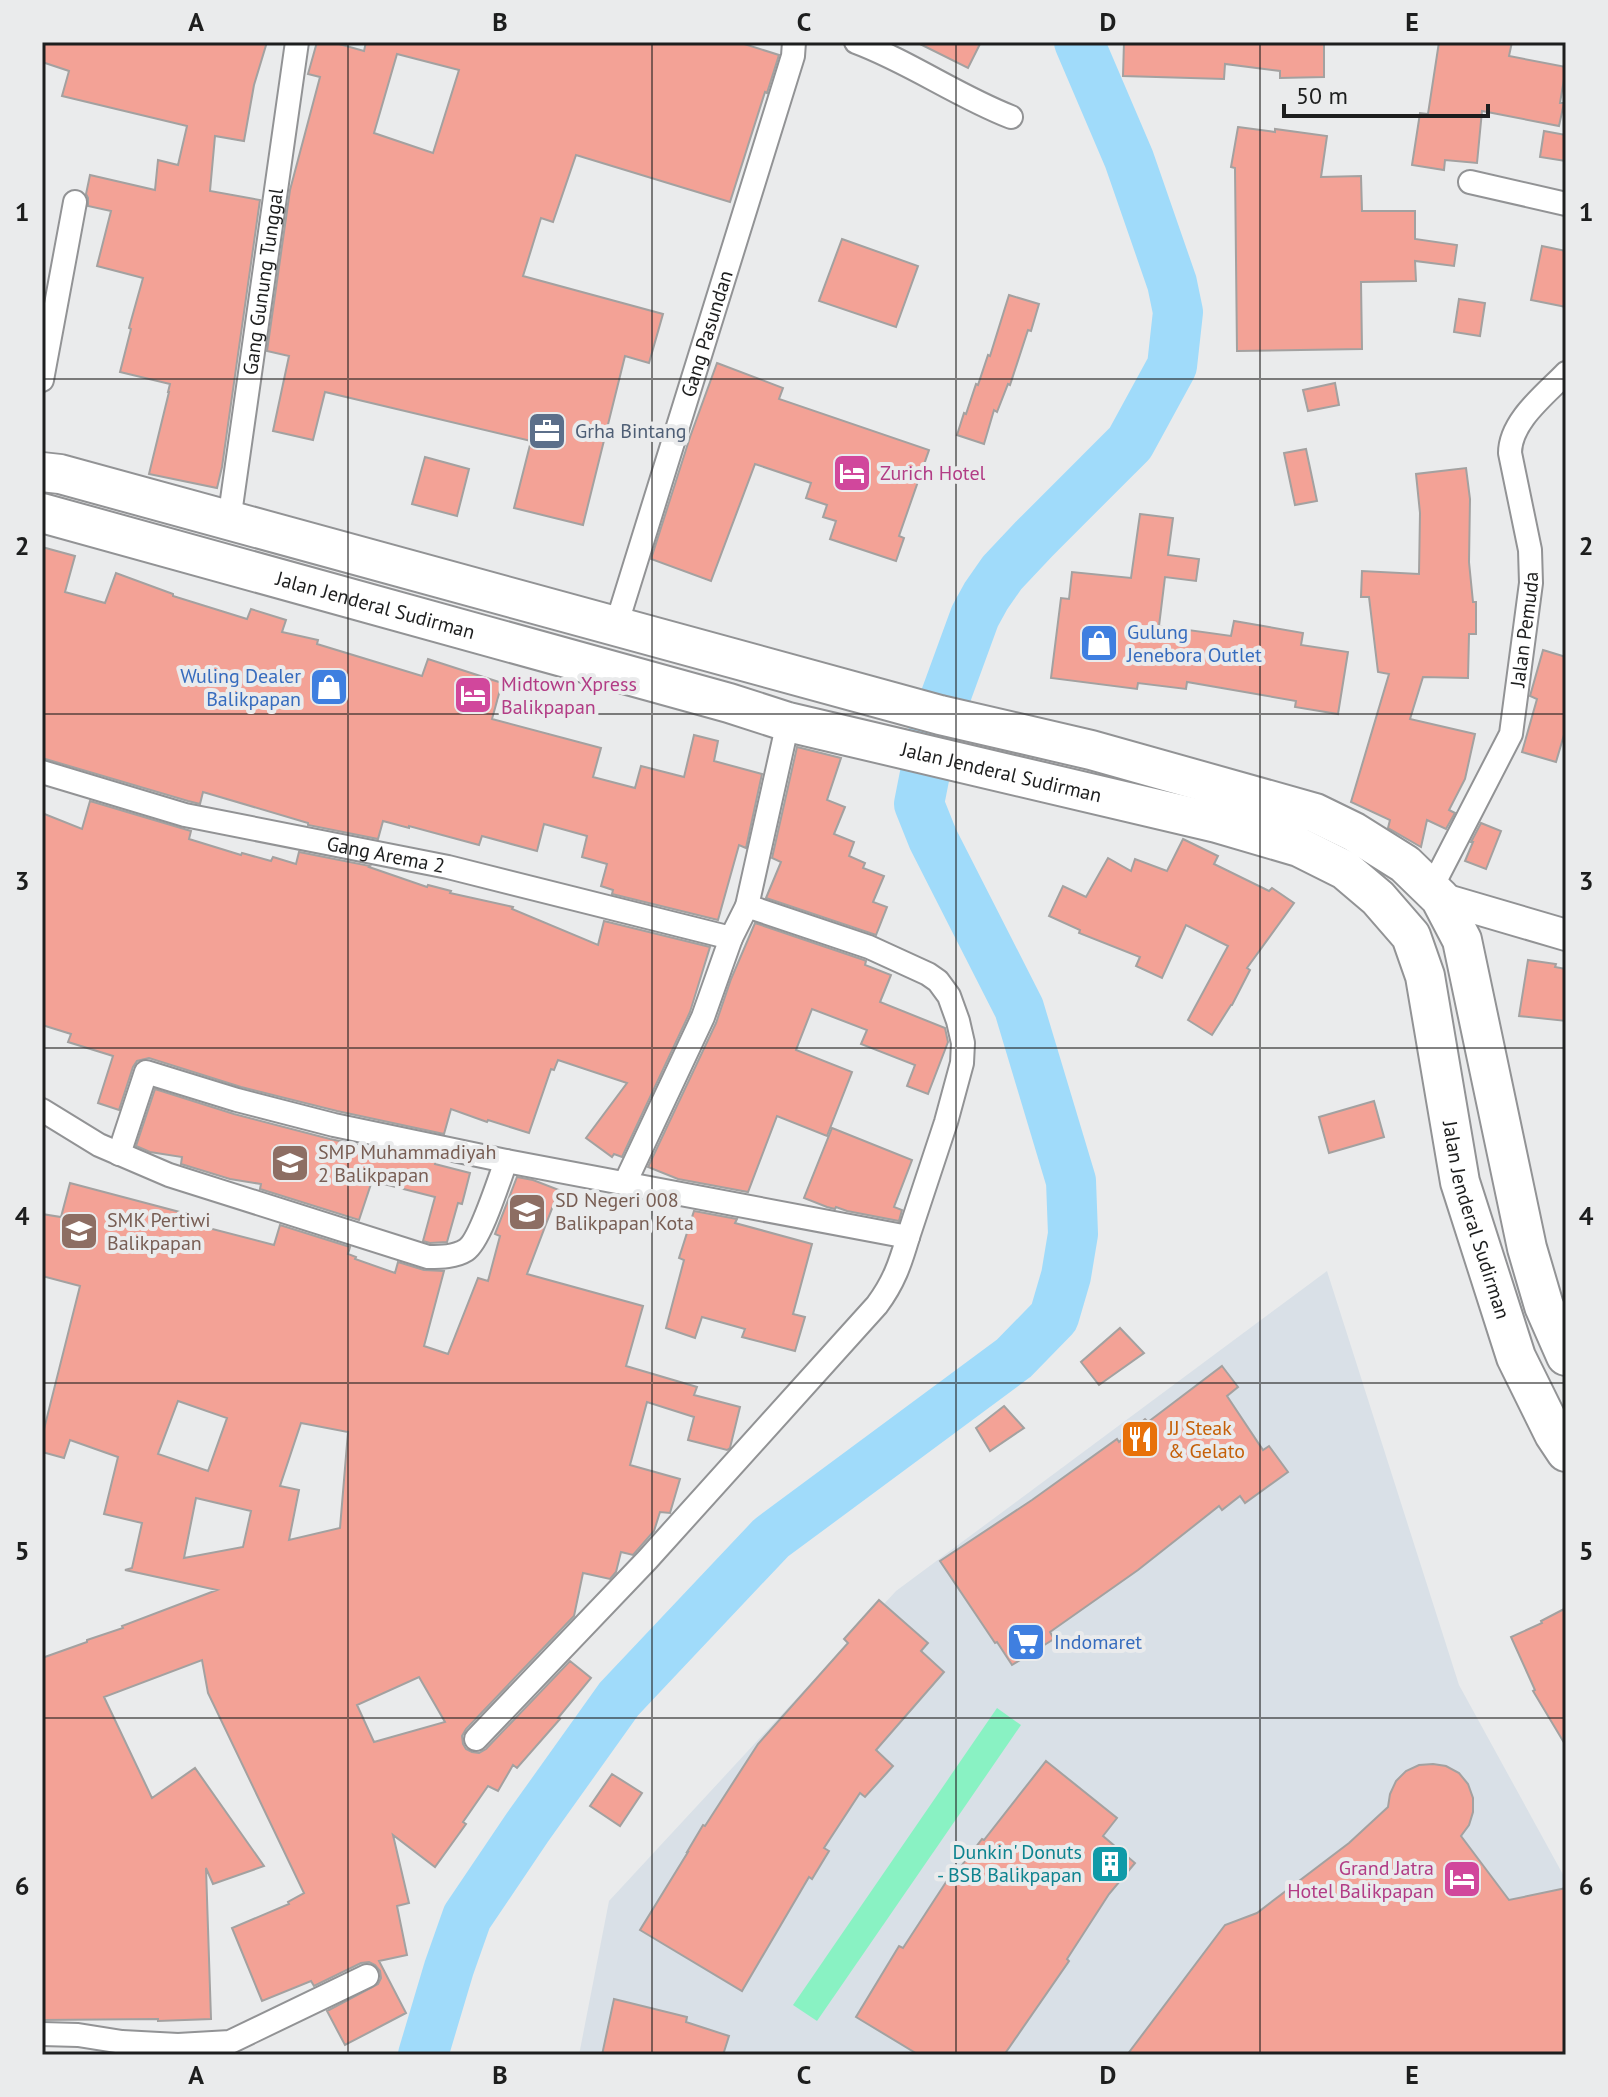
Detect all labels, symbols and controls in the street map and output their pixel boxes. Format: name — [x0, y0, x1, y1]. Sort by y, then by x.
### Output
text: A — [188, 5, 204, 38]
text: B — [492, 5, 508, 38]
text: C — [797, 5, 811, 38]
text: D — [1100, 5, 1116, 38]
text: E — [1405, 5, 1419, 38]
scale bar — [1284, 68, 1488, 118]
text: 50 m — [1296, 80, 1348, 111]
street label: Gang Gunung Tunggal — [237, 186, 289, 377]
text: 1 — [15, 195, 29, 228]
text: 1 — [1579, 195, 1593, 228]
street label: Gang Pasundan — [675, 267, 739, 400]
office icon: Grha Bintang — [526, 410, 568, 452]
place label: Grha Bintang — [575, 418, 687, 444]
hotel icon: Zurich Hotel — [831, 452, 873, 494]
place label: Zurich Hotel — [880, 460, 986, 486]
text: 2 — [15, 529, 29, 562]
text: 2 — [1579, 529, 1593, 562]
street label: Jalan Jenderal Sudirman — [272, 565, 478, 645]
street label: Jalan Pemuda — [1504, 571, 1544, 690]
place label: Gulung Jenebora Outlet — [1126, 619, 1262, 668]
shop icon: Gulung Jenebora Outlet — [1078, 622, 1120, 664]
place label: Wuling Dealer Balikpapan — [180, 663, 301, 712]
shop icon: Wuling Dealer Balikpapan — [308, 666, 350, 708]
place label: Midtown Xpress Balikpapan — [501, 671, 637, 720]
hotel icon: Midtown Xpress Balikpapan — [452, 674, 494, 716]
street label: Jalan Jenderal Sudirman — [898, 736, 1104, 808]
street label: Gang Arema 2 — [325, 830, 447, 879]
text: 3 — [15, 864, 29, 897]
text: 3 — [1579, 864, 1593, 897]
street label: Jalan Jenderal Sudirman — [1437, 1118, 1516, 1322]
place label: SMP Muhammadiyah 2 Balikpapan — [318, 1139, 496, 1188]
school or university icon: SMP Muhammadiyah 2 Balikpapan — [269, 1142, 311, 1184]
place label: SD Negeri 008 Balikpapan Kota — [555, 1187, 694, 1236]
school or university icon: SD Negeri 008 Balikpapan Kota — [506, 1191, 548, 1233]
text: 4 — [15, 1199, 30, 1232]
text: 4 — [1579, 1199, 1594, 1232]
place label: SMK Pertiwi Balikpapan — [107, 1207, 211, 1256]
school or university icon: SMK Pertiwi Balikpapan — [58, 1210, 100, 1252]
place label: JJ Steak & Gelato — [1167, 1415, 1245, 1464]
restaurant icon: JJ Steak & Gelato — [1119, 1418, 1161, 1460]
text: 5 — [15, 1534, 29, 1567]
text: 5 — [1579, 1534, 1593, 1567]
supermarket icon: Indomaret — [1005, 1621, 1047, 1663]
place label: Indomaret — [1054, 1629, 1142, 1655]
place label: Dunkin' Donuts - BSB Balikpapan — [937, 1839, 1082, 1888]
building icon: Dunkin' Donuts - BSB Balikpapan — [1089, 1843, 1131, 1885]
place label: Grand Jatra Hotel Balikpapan — [1287, 1855, 1434, 1904]
hotel icon: Grand Jatra Hotel Balikpapan — [1441, 1858, 1483, 1900]
text: 6 — [15, 1869, 29, 1902]
text: 6 — [1579, 1869, 1593, 1902]
text: A — [188, 2058, 204, 2091]
text: B — [492, 2058, 508, 2091]
text: C — [797, 2058, 811, 2091]
text: D — [1100, 2058, 1116, 2091]
text: E — [1405, 2058, 1419, 2091]

